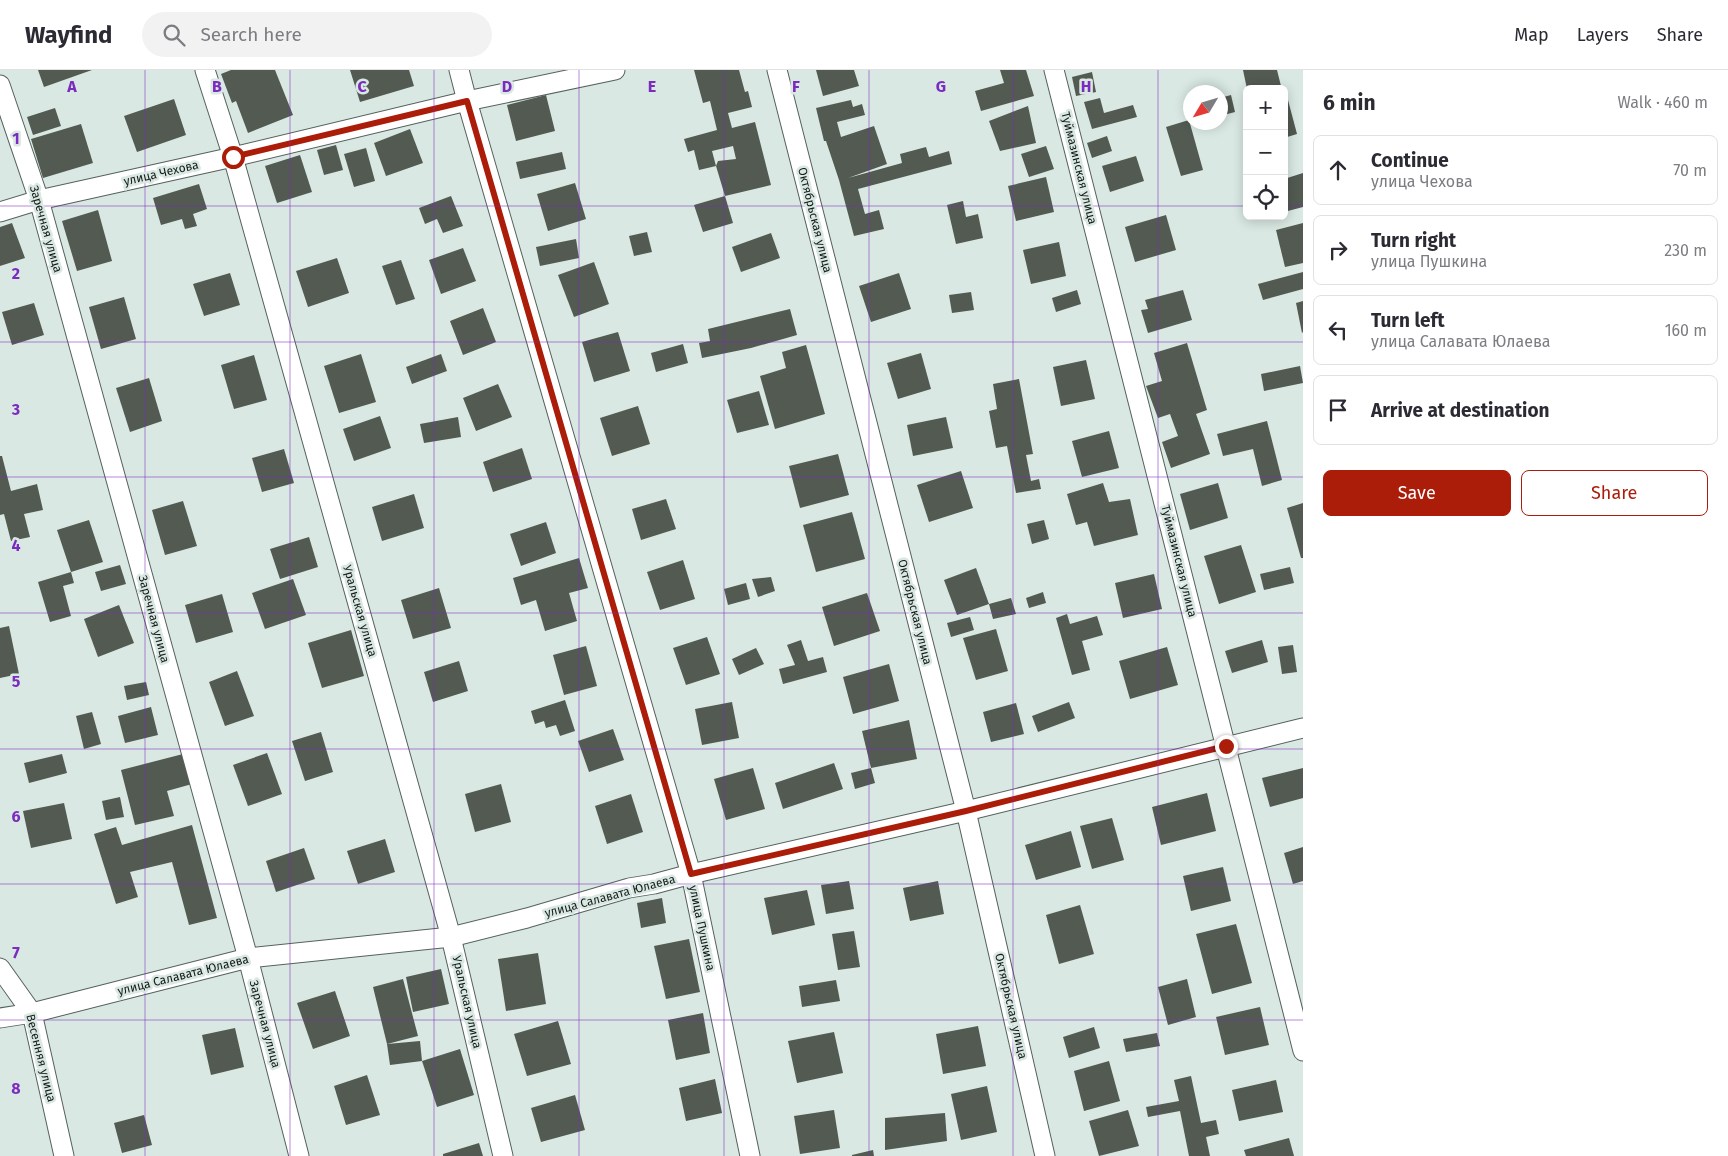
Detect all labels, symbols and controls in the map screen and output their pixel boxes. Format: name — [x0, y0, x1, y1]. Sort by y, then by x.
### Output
search box — [142, 12, 492, 57]
text: Wayfind — [25, 21, 112, 49]
icon: search — [160, 21, 188, 49]
text: Search here — [200, 23, 302, 46]
text: Map — [1514, 24, 1549, 46]
text: Layers — [1577, 24, 1629, 46]
text: Share — [1657, 24, 1703, 46]
text: A — [66, 77, 77, 96]
text: B — [212, 77, 222, 96]
text: C — [357, 77, 367, 96]
text: D — [502, 77, 512, 96]
text: E — [648, 77, 656, 96]
text: F — [792, 77, 800, 96]
text: G — [936, 77, 946, 96]
text: H — [1081, 77, 1091, 96]
north arrow — [1183, 85, 1228, 130]
map controls — [1243, 85, 1288, 220]
button: + — [1243, 85, 1288, 130]
text: 6 min — [1323, 90, 1376, 116]
text: Walk · 460 m — [1618, 93, 1708, 112]
street label: Туймазинская улица — [1058, 110, 1100, 226]
text: 1 — [12, 129, 20, 148]
button: − — [1243, 130, 1288, 175]
route start — [222, 146, 245, 169]
text: Continue — [1371, 149, 1449, 172]
icon: ahead — [1324, 156, 1352, 184]
street label: улица Чехова — [122, 158, 200, 188]
text: 70 m — [1673, 161, 1707, 180]
street label: Октябрьская улица — [795, 166, 835, 274]
text: улица Чехова — [1371, 172, 1473, 191]
button: locate — [1243, 175, 1288, 220]
street label: Заречная улица — [27, 184, 65, 274]
text: Turn right — [1371, 229, 1456, 252]
icon: right — [1324, 236, 1352, 264]
text: 230 m — [1664, 241, 1707, 260]
text: улица Пушкина — [1371, 252, 1487, 271]
text: 2 — [12, 264, 20, 283]
text: Turn left — [1371, 309, 1445, 332]
icon: left — [1324, 316, 1352, 344]
text: 160 m — [1665, 321, 1707, 340]
text: улица Салавата Юлаева — [1371, 332, 1550, 351]
icon: arrive — [1324, 396, 1352, 424]
text: Arrive at destination — [1371, 399, 1550, 422]
text: 3 — [11, 400, 20, 419]
button: Save — [1323, 470, 1511, 516]
button: Share — [1521, 470, 1708, 516]
street label: Туймазинская улица — [1158, 503, 1200, 619]
text: 4 — [11, 536, 21, 555]
street label: Октябрьская улица — [895, 558, 935, 666]
street label: Уральская улица — [340, 564, 380, 658]
street label: Заречная улица — [136, 574, 172, 664]
text: 5 — [12, 672, 21, 691]
route end — [1215, 735, 1238, 758]
text: 6 — [11, 807, 21, 826]
street label: улица Салавата Юлаева — [543, 872, 677, 920]
street label: улица Пушкина — [686, 884, 718, 972]
text: 7 — [12, 943, 20, 962]
street label: улица Салавата Юлаева — [116, 952, 250, 998]
street label: Октябрьская улица — [992, 952, 1030, 1060]
street label: Уральская улица — [450, 954, 484, 1050]
street label: Заречная улица — [247, 979, 283, 1069]
street label: Весенняя улица — [23, 1013, 59, 1103]
text: 8 — [11, 1079, 21, 1098]

